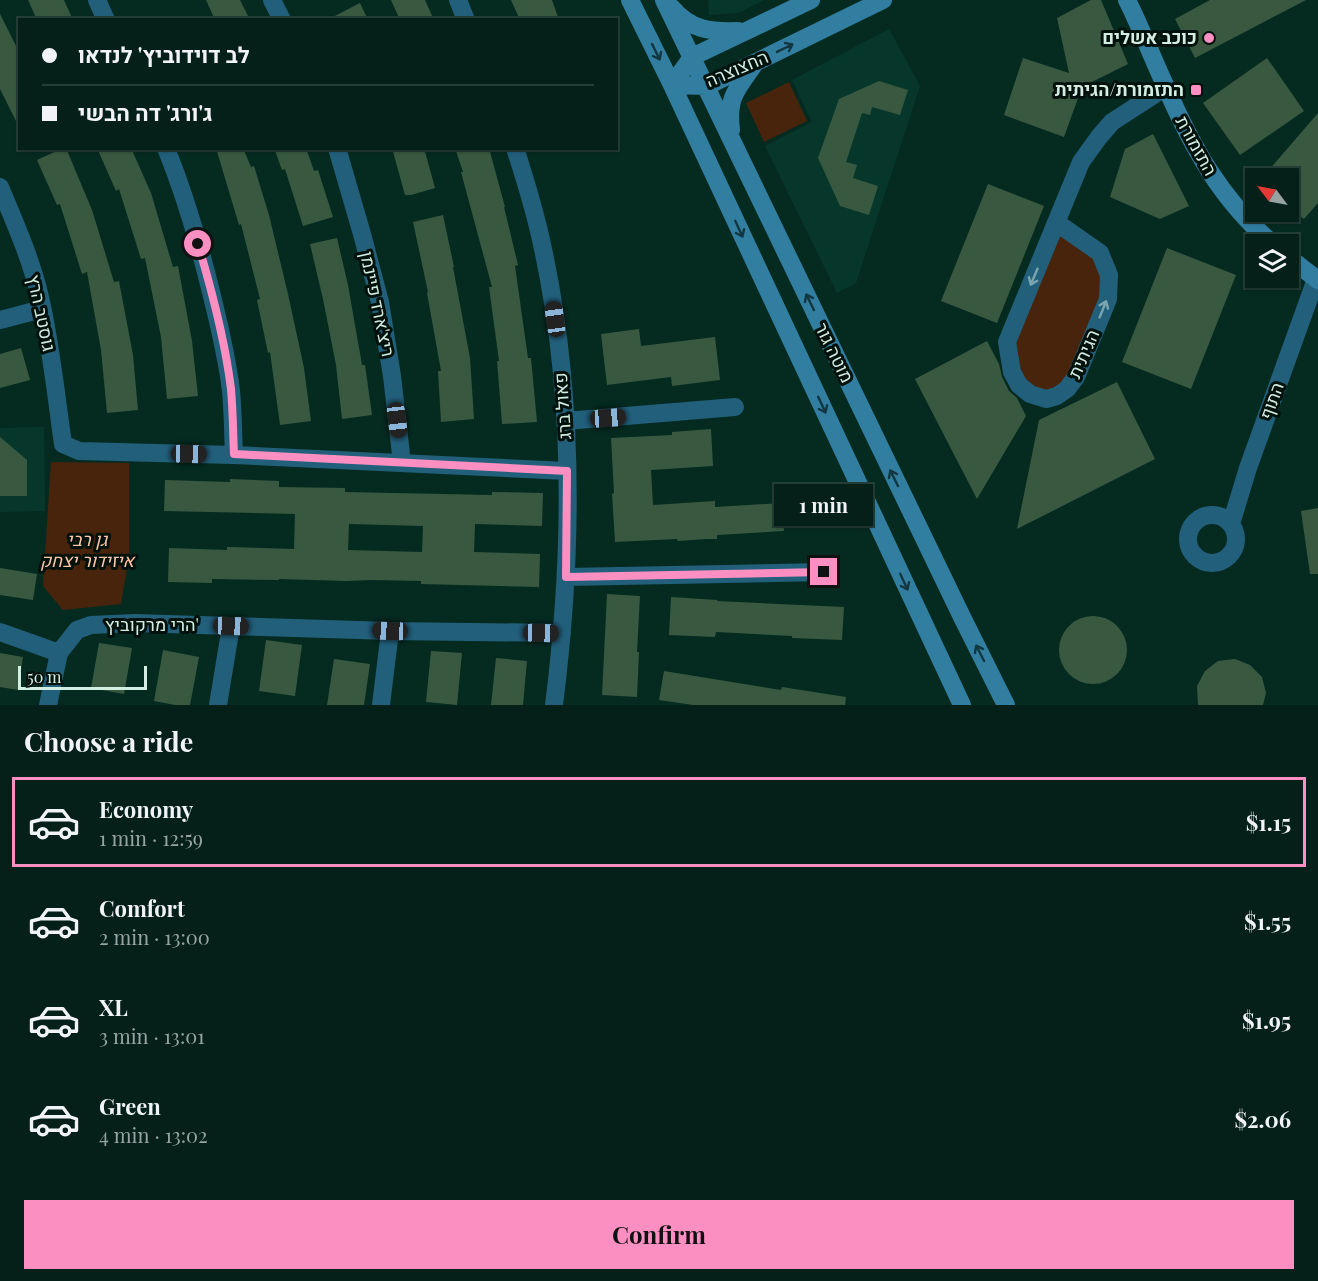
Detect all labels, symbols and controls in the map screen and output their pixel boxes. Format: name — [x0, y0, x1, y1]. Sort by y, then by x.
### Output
place label: כוכב אשלים — [1102, 25, 1197, 49]
marker: כוכב אשלים — [1202, 31, 1216, 45]
text: לב דוידוביץ' לנדאו — [78, 39, 250, 69]
one-way arrow — [775, 42, 793, 53]
one-way arrow — [651, 43, 662, 61]
street label: החצוצרה — [702, 44, 772, 92]
place label: התזמורת/הגיתית — [1055, 77, 1184, 101]
marker: התזמורת/הגיתית — [1189, 83, 1203, 97]
text: ג'ורג' דה הבשי — [78, 97, 213, 127]
street label: התזמורת — [1171, 111, 1223, 180]
north arrow — [1245, 168, 1299, 222]
map controls — [1245, 168, 1299, 288]
one-way arrow — [734, 219, 746, 237]
route start — [184, 230, 211, 257]
button: layers — [1245, 234, 1299, 288]
street label: ריצ'ארד פיינמן — [355, 249, 401, 359]
one-way arrow — [1028, 267, 1039, 286]
street label: גוסטב הרץ — [22, 272, 62, 353]
one-way arrow — [803, 293, 815, 311]
car — [544, 300, 566, 338]
one-way arrow — [1098, 301, 1109, 319]
street label: מוטה גור — [810, 319, 860, 387]
street label: הגיתית — [1062, 325, 1104, 382]
street label: פאול ברג — [548, 372, 576, 440]
street label: התוף — [1253, 379, 1289, 423]
one-way arrow — [816, 396, 828, 414]
car — [386, 401, 408, 439]
car — [589, 408, 627, 428]
car — [171, 445, 207, 463]
one-way arrow — [888, 469, 900, 487]
callout: 1 min — [774, 485, 874, 527]
text: 1 min — [799, 491, 848, 518]
park label: גן רבי איזידור יצחק — [40, 527, 137, 572]
route end — [810, 558, 837, 585]
one-way arrow — [899, 573, 911, 591]
street label: הרי מרקוביץ' — [105, 612, 199, 636]
car — [213, 616, 249, 636]
car — [372, 621, 408, 641]
car — [523, 624, 559, 642]
one-way arrow — [974, 644, 985, 662]
scale bar — [18, 663, 147, 690]
text: 50 m — [27, 666, 61, 687]
text: Choose a ride — [24, 723, 193, 759]
text: Economy — [99, 794, 193, 824]
icon: car — [27, 795, 81, 849]
text: $1.15 — [1246, 807, 1291, 837]
text: 1 min · 12:59 — [99, 824, 203, 851]
text: Comfort — [99, 893, 185, 923]
icon: car — [27, 894, 81, 948]
text: $1.55 — [1244, 906, 1291, 936]
text: 2 min · 13:00 — [99, 923, 210, 950]
text: XL — [99, 992, 128, 1022]
icon: car — [27, 993, 81, 1047]
text: $1.95 — [1242, 1005, 1291, 1035]
text: 3 min · 13:01 — [99, 1022, 205, 1049]
text: Green — [99, 1091, 161, 1121]
icon: car — [27, 1092, 81, 1146]
text: $2.06 — [1234, 1104, 1291, 1134]
text: 4 min · 13:02 — [99, 1121, 208, 1148]
button: Confirm — [24, 1200, 1294, 1269]

